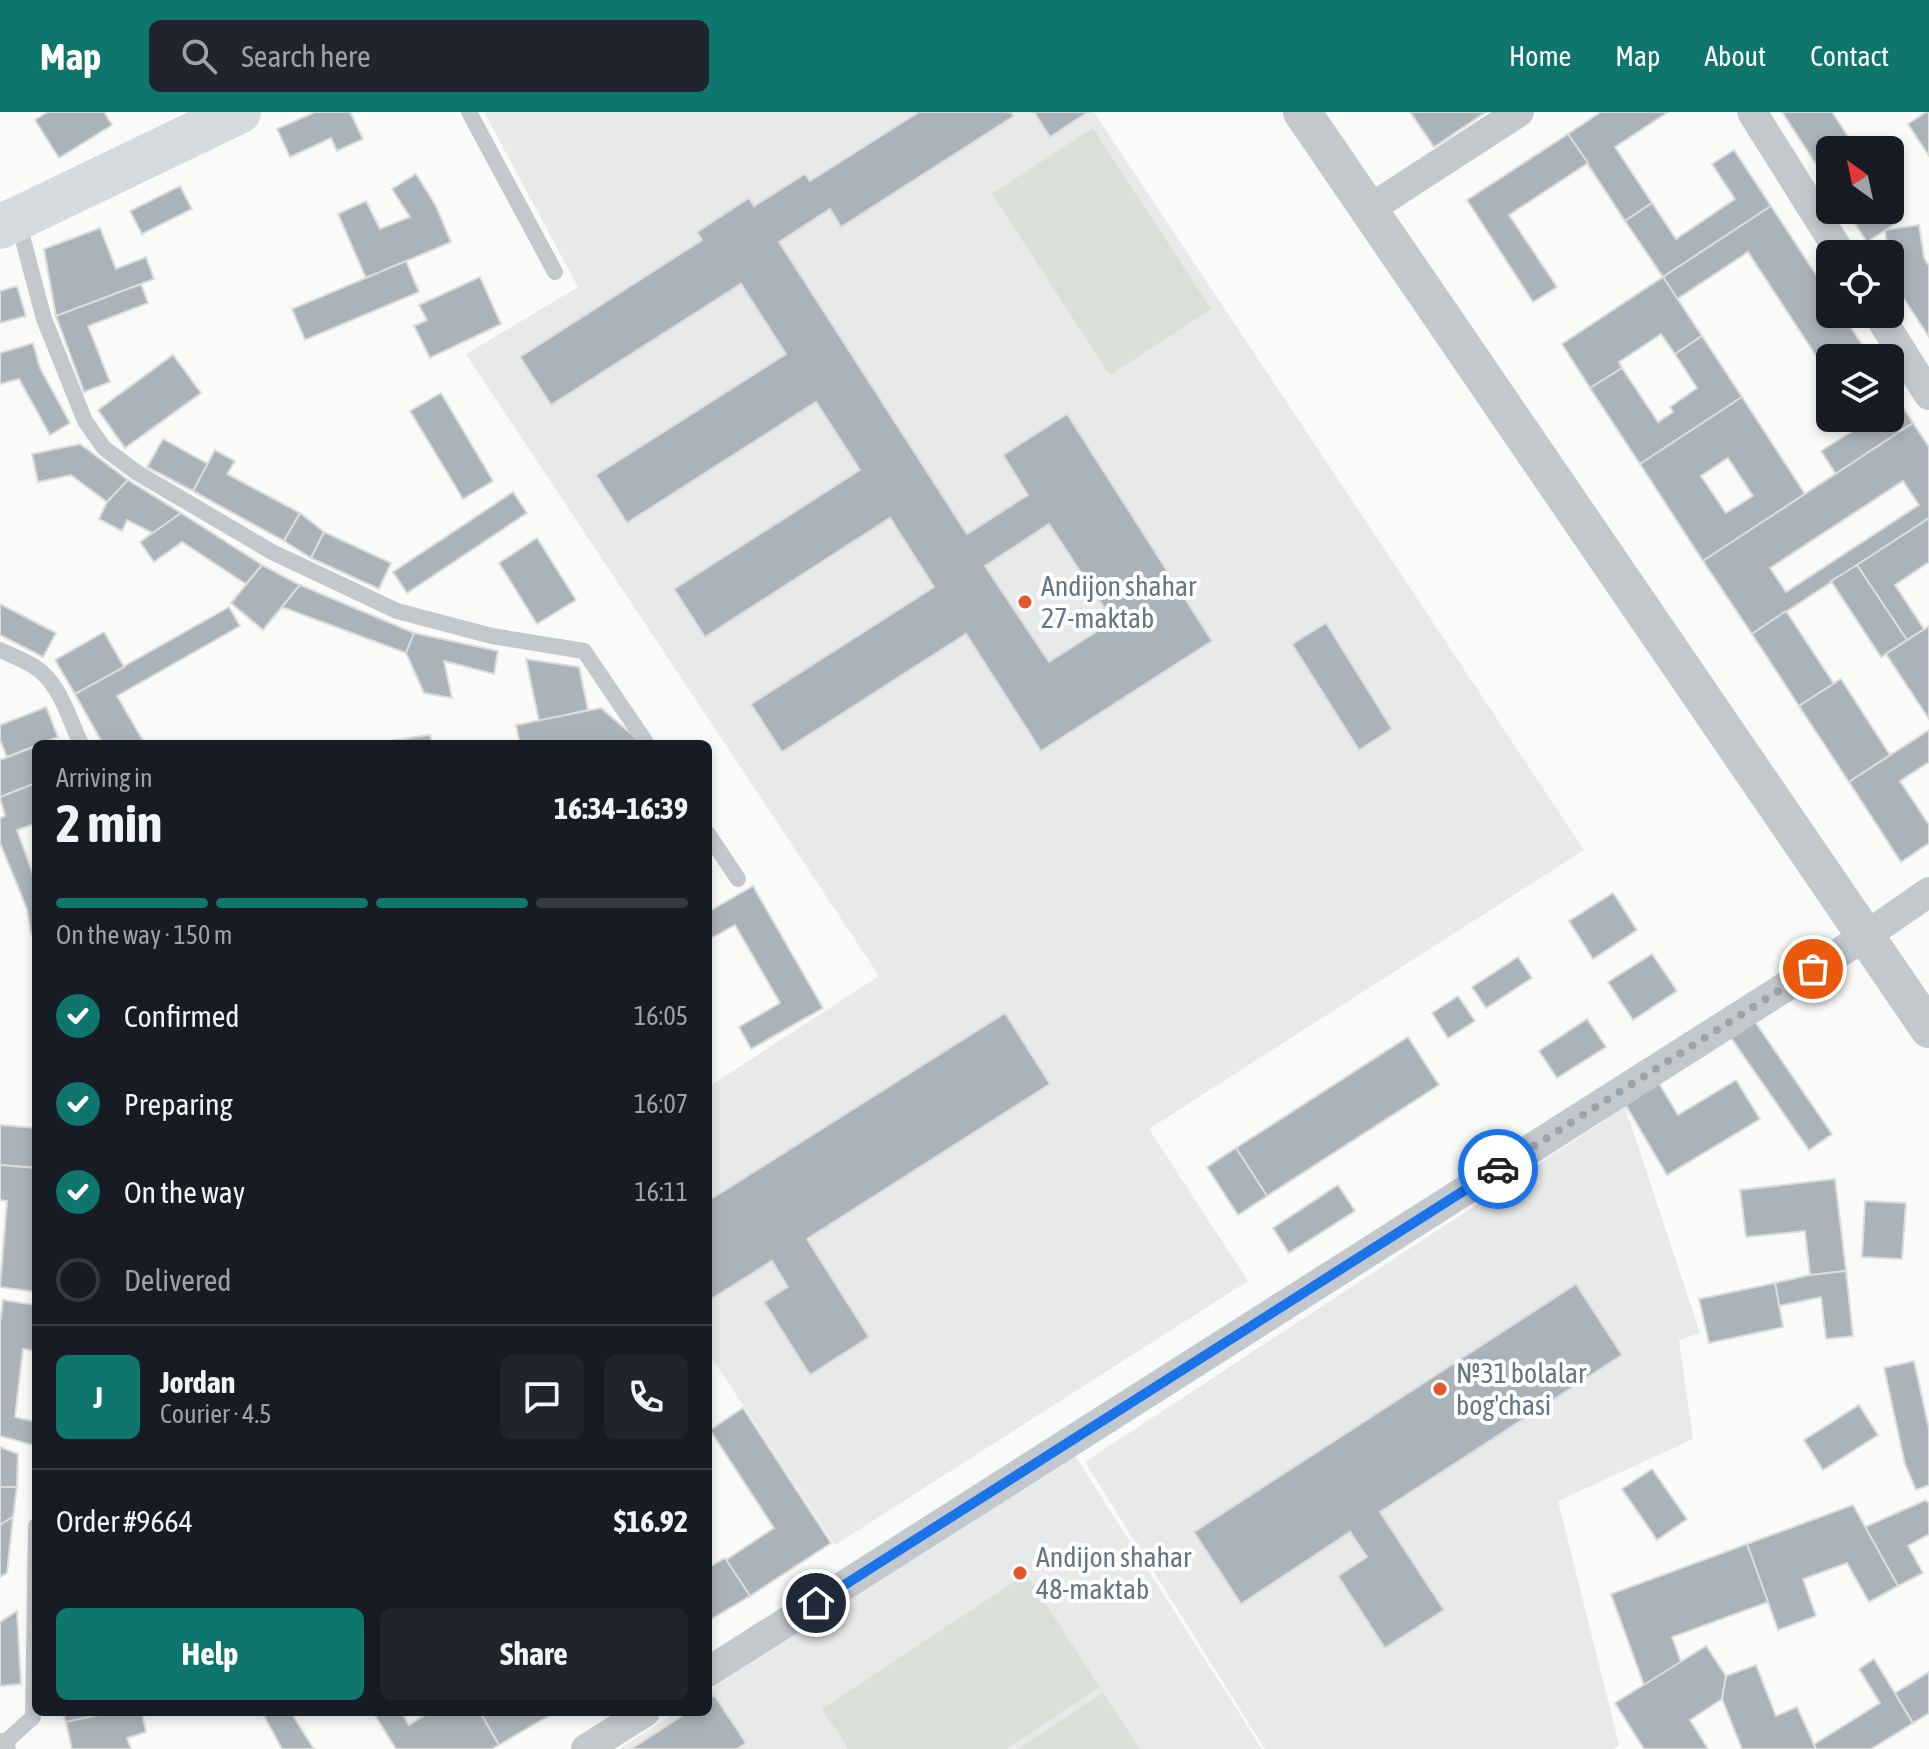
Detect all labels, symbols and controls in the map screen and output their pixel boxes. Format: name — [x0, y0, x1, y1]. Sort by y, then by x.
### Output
search box — [149, 20, 709, 92]
icon: search — [177, 34, 221, 78]
text: Map — [40, 35, 101, 78]
text: Search here — [241, 39, 371, 73]
text: Home — [1509, 40, 1571, 72]
text: Map — [1615, 40, 1660, 72]
text: About — [1704, 40, 1766, 72]
text: Contact — [1810, 40, 1889, 72]
north arrow — [1816, 136, 1904, 224]
map controls — [1816, 136, 1904, 432]
button: locate — [1816, 240, 1904, 328]
button: layers — [1816, 344, 1904, 432]
place label: Andijon shahar 27-maktab — [1041, 570, 1197, 634]
marker: Andijon shahar 27-maktab — [1016, 593, 1034, 611]
text: Arriving in — [56, 763, 153, 793]
text: 16:34–16:39 — [554, 791, 688, 825]
text: 2 min — [56, 793, 162, 853]
text: On the way · 150 m — [56, 920, 233, 950]
pin — [1779, 935, 1847, 1003]
icon: bag — [1791, 947, 1835, 991]
icon: check — [56, 994, 100, 1038]
text: Confirmed — [124, 999, 239, 1033]
text: 16:05 — [634, 1001, 688, 1031]
icon: check — [56, 1082, 100, 1126]
text: Preparing — [124, 1087, 233, 1121]
text: 16:07 — [634, 1089, 688, 1119]
courier — [1458, 1129, 1538, 1209]
icon: car — [1476, 1147, 1520, 1191]
icon: check — [56, 1170, 100, 1214]
text: On the way — [124, 1175, 245, 1209]
text: 16:11 — [634, 1177, 688, 1207]
text: Delivered — [124, 1263, 232, 1297]
button: chat — [500, 1355, 584, 1439]
button: phone — [604, 1355, 688, 1439]
place label: №31 bolalar bog'chasi — [1456, 1357, 1587, 1421]
text: Jordan — [160, 1365, 235, 1399]
text: J — [93, 1380, 103, 1414]
marker: №31 bolalar bog'chasi — [1431, 1380, 1449, 1398]
text: Courier · 4.5 — [160, 1399, 271, 1429]
text: Order #9664 — [56, 1504, 193, 1538]
text: $16.92 — [614, 1504, 688, 1538]
place label: Andijon shahar 48-maktab — [1036, 1541, 1192, 1605]
marker: Andijon shahar 48-maktab — [1011, 1564, 1029, 1582]
pin — [782, 1569, 850, 1637]
icon: home — [794, 1581, 838, 1625]
button: Help — [56, 1608, 364, 1700]
button: Share — [380, 1608, 688, 1700]

